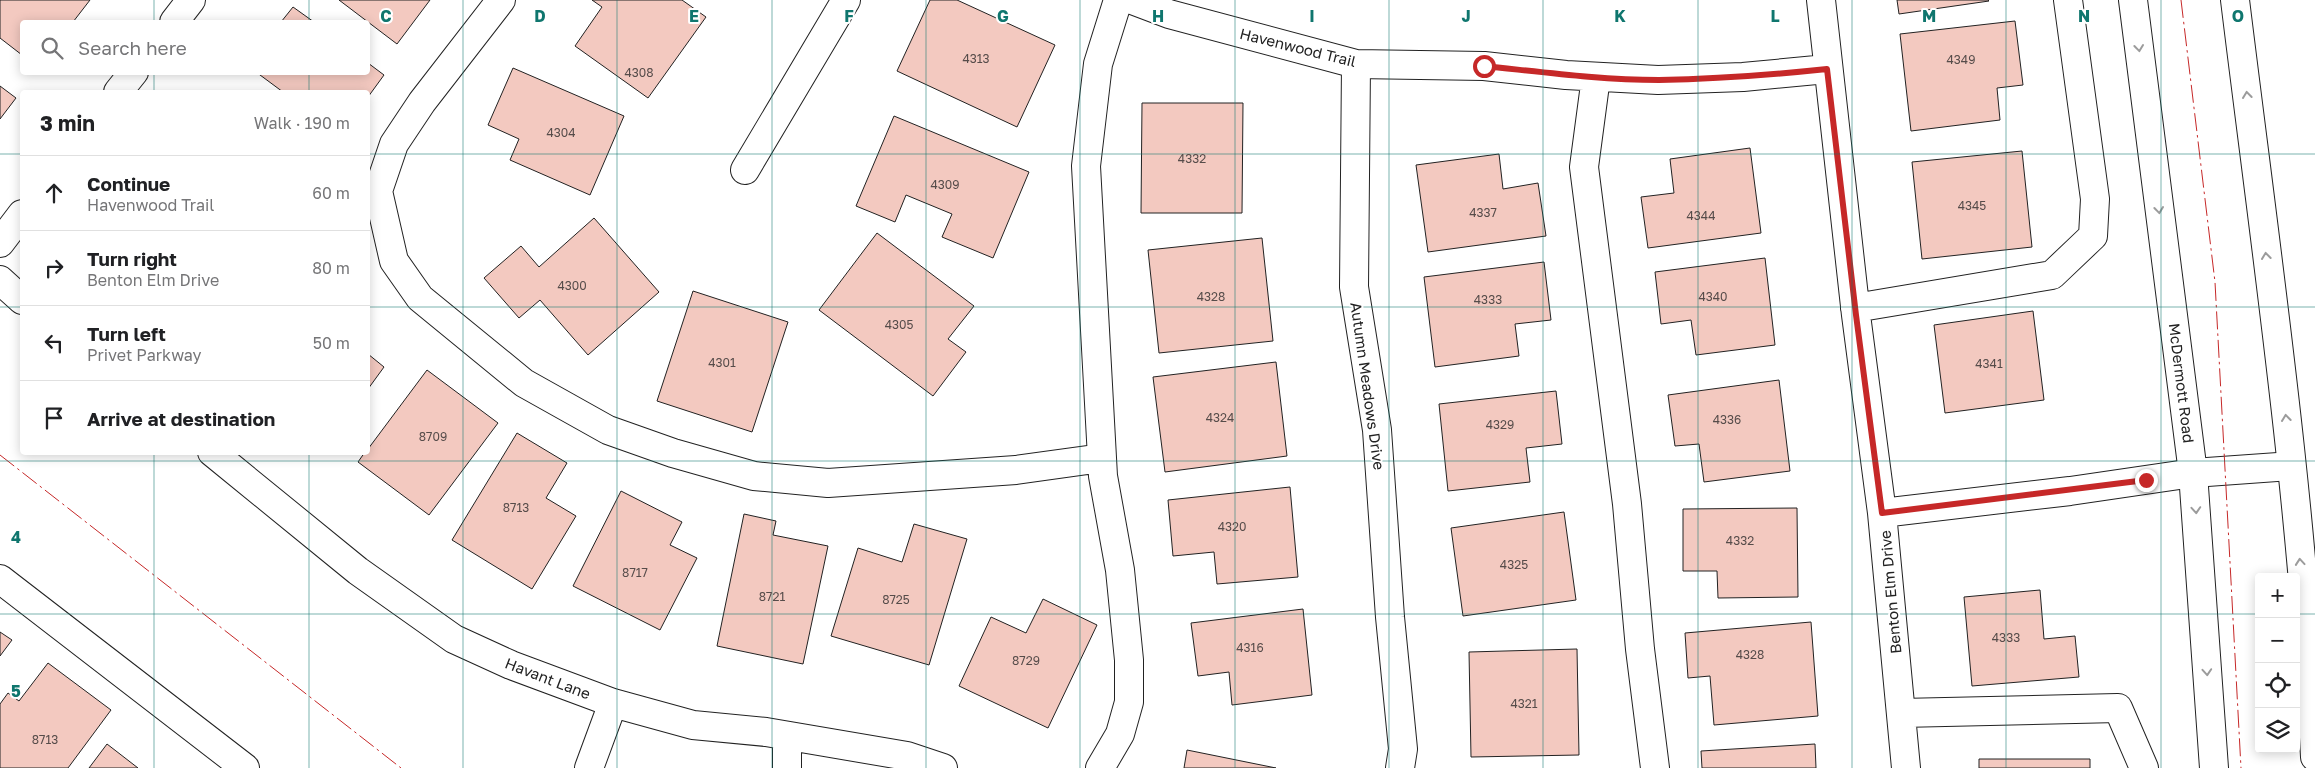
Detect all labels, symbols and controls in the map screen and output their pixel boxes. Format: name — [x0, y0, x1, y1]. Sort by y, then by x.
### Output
text: C — [380, 6, 392, 26]
text: D — [534, 6, 546, 26]
text: E — [689, 6, 699, 26]
text: F — [844, 6, 854, 26]
text: G — [997, 6, 1009, 26]
text: H — [1152, 6, 1164, 26]
text: I — [1309, 6, 1315, 26]
text: J — [1461, 6, 1471, 26]
text: K — [1614, 6, 1626, 26]
text: L — [1770, 6, 1780, 26]
text: M — [1922, 6, 1936, 26]
text: N — [2078, 6, 2090, 26]
text: O — [2232, 6, 2244, 26]
search box — [20, 20, 370, 75]
street label: Havenwood Trail — [1238, 24, 1358, 70]
icon: search — [38, 34, 66, 62]
text: Search here — [78, 36, 187, 59]
one-way arrow — [2133, 45, 2144, 53]
house number: 4313 — [962, 51, 990, 66]
house number: 4349 — [1947, 52, 1975, 67]
route start — [1473, 55, 1496, 78]
house number: 4308 — [624, 65, 654, 80]
one-way arrow — [2242, 91, 2253, 99]
text: 3 min — [40, 110, 95, 136]
text: Walk · 190 m — [254, 113, 350, 133]
house number: 4304 — [546, 125, 576, 140]
house number: 4332 — [1178, 151, 1206, 166]
text: Continue — [87, 172, 170, 195]
house number: 4309 — [930, 177, 960, 192]
icon: ahead — [40, 179, 68, 207]
text: 60 m — [312, 183, 350, 203]
text: Havenwood Trail — [87, 195, 214, 215]
house number: 4345 — [1958, 198, 1986, 213]
house number: 4337 — [1469, 205, 1497, 220]
one-way arrow — [2154, 205, 2164, 214]
house number: 4344 — [1687, 208, 1715, 223]
text: Turn right — [87, 247, 177, 270]
one-way arrow — [2261, 252, 2272, 260]
icon: right — [40, 254, 68, 282]
text: 80 m — [312, 258, 350, 278]
text: Benton Elm Drive — [87, 270, 219, 290]
house number: 4300 — [557, 278, 587, 293]
house number: 4328 — [1197, 289, 1225, 304]
house number: 4340 — [1698, 289, 1728, 304]
house number: 4333 — [1474, 292, 1502, 307]
street label: Autumn Meadows Drive — [1347, 301, 1389, 471]
house number: 4305 — [885, 317, 913, 332]
text: Turn left — [87, 322, 166, 345]
street label: McDermott Road — [2166, 322, 2198, 444]
icon: left — [40, 329, 68, 357]
text: 50 m — [313, 333, 350, 353]
text: Privet Parkway — [87, 345, 201, 365]
house number: 4301 — [708, 355, 736, 370]
house number: 4341 — [1975, 356, 2003, 371]
icon: arrive — [40, 404, 68, 432]
text: Arrive at destination — [87, 407, 275, 430]
house number: 4324 — [1206, 410, 1234, 425]
house number: 4336 — [1713, 412, 1741, 427]
one-way arrow — [2281, 413, 2292, 421]
house number: 4329 — [1486, 417, 1514, 432]
house number: 8709 — [419, 429, 447, 444]
route end — [2135, 469, 2158, 492]
house number: 8713 — [503, 500, 529, 515]
one-way arrow — [2190, 506, 2201, 514]
house number: 4320 — [1218, 519, 1246, 534]
text: 4 — [11, 527, 21, 547]
street label: Benton Elm Drive — [1876, 529, 1904, 655]
house number: 4332 — [1726, 533, 1754, 548]
house number: 4325 — [1500, 557, 1528, 572]
one-way arrow — [2295, 558, 2306, 566]
house number: 8717 — [622, 565, 648, 580]
map controls — [2255, 573, 2300, 753]
button: + — [2255, 573, 2300, 618]
house number: 8721 — [759, 589, 785, 604]
house number: 8725 — [882, 592, 910, 607]
button: − — [2255, 618, 2300, 663]
house number: 4333 — [1992, 630, 2020, 645]
house number: 4316 — [1236, 640, 1264, 655]
house number: 4328 — [1736, 647, 1764, 662]
street label: Havant Lane — [503, 653, 593, 703]
house number: 8729 — [1012, 653, 1040, 668]
button: locate — [2255, 663, 2300, 708]
one-way arrow — [2202, 668, 2213, 676]
text: 5 — [11, 681, 21, 701]
house number: 4321 — [1510, 696, 1538, 711]
button: layers — [2255, 708, 2300, 753]
house number: 8713 — [32, 732, 58, 747]

